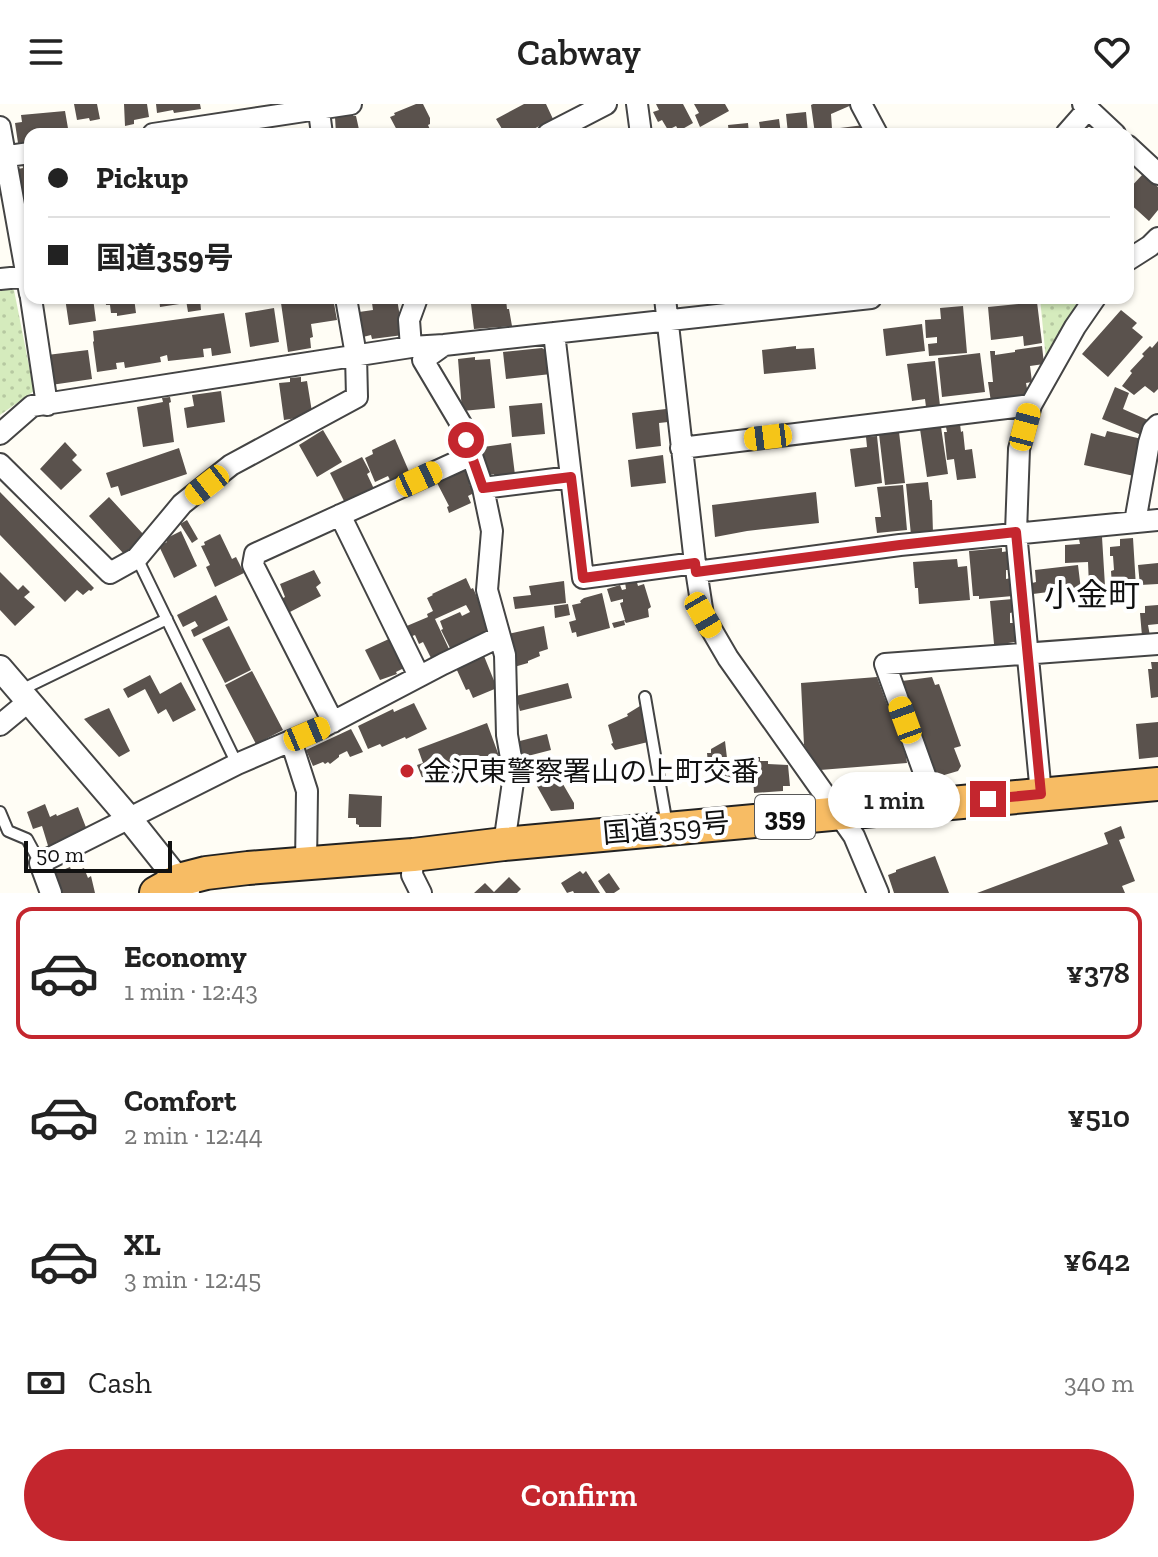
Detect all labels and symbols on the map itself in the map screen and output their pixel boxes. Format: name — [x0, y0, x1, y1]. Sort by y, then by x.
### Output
car — [1007, 401, 1043, 453]
route start — [448, 422, 484, 458]
car — [743, 422, 793, 452]
car — [392, 458, 446, 500]
car — [181, 461, 233, 509]
district label: 小金町 — [1044, 576, 1140, 614]
car — [681, 588, 725, 642]
car — [886, 693, 924, 747]
car — [280, 714, 334, 754]
place label: 金沢東警察署山の上町交番 — [423, 755, 759, 788]
marker: 金沢東警察署山の上町交番 — [398, 762, 416, 780]
callout: 1 min — [828, 771, 960, 827]
route end — [970, 781, 1006, 817]
road number: 359 — [755, 795, 815, 839]
street label: 国道359号 — [601, 806, 731, 850]
scale bar — [24, 837, 172, 873]

